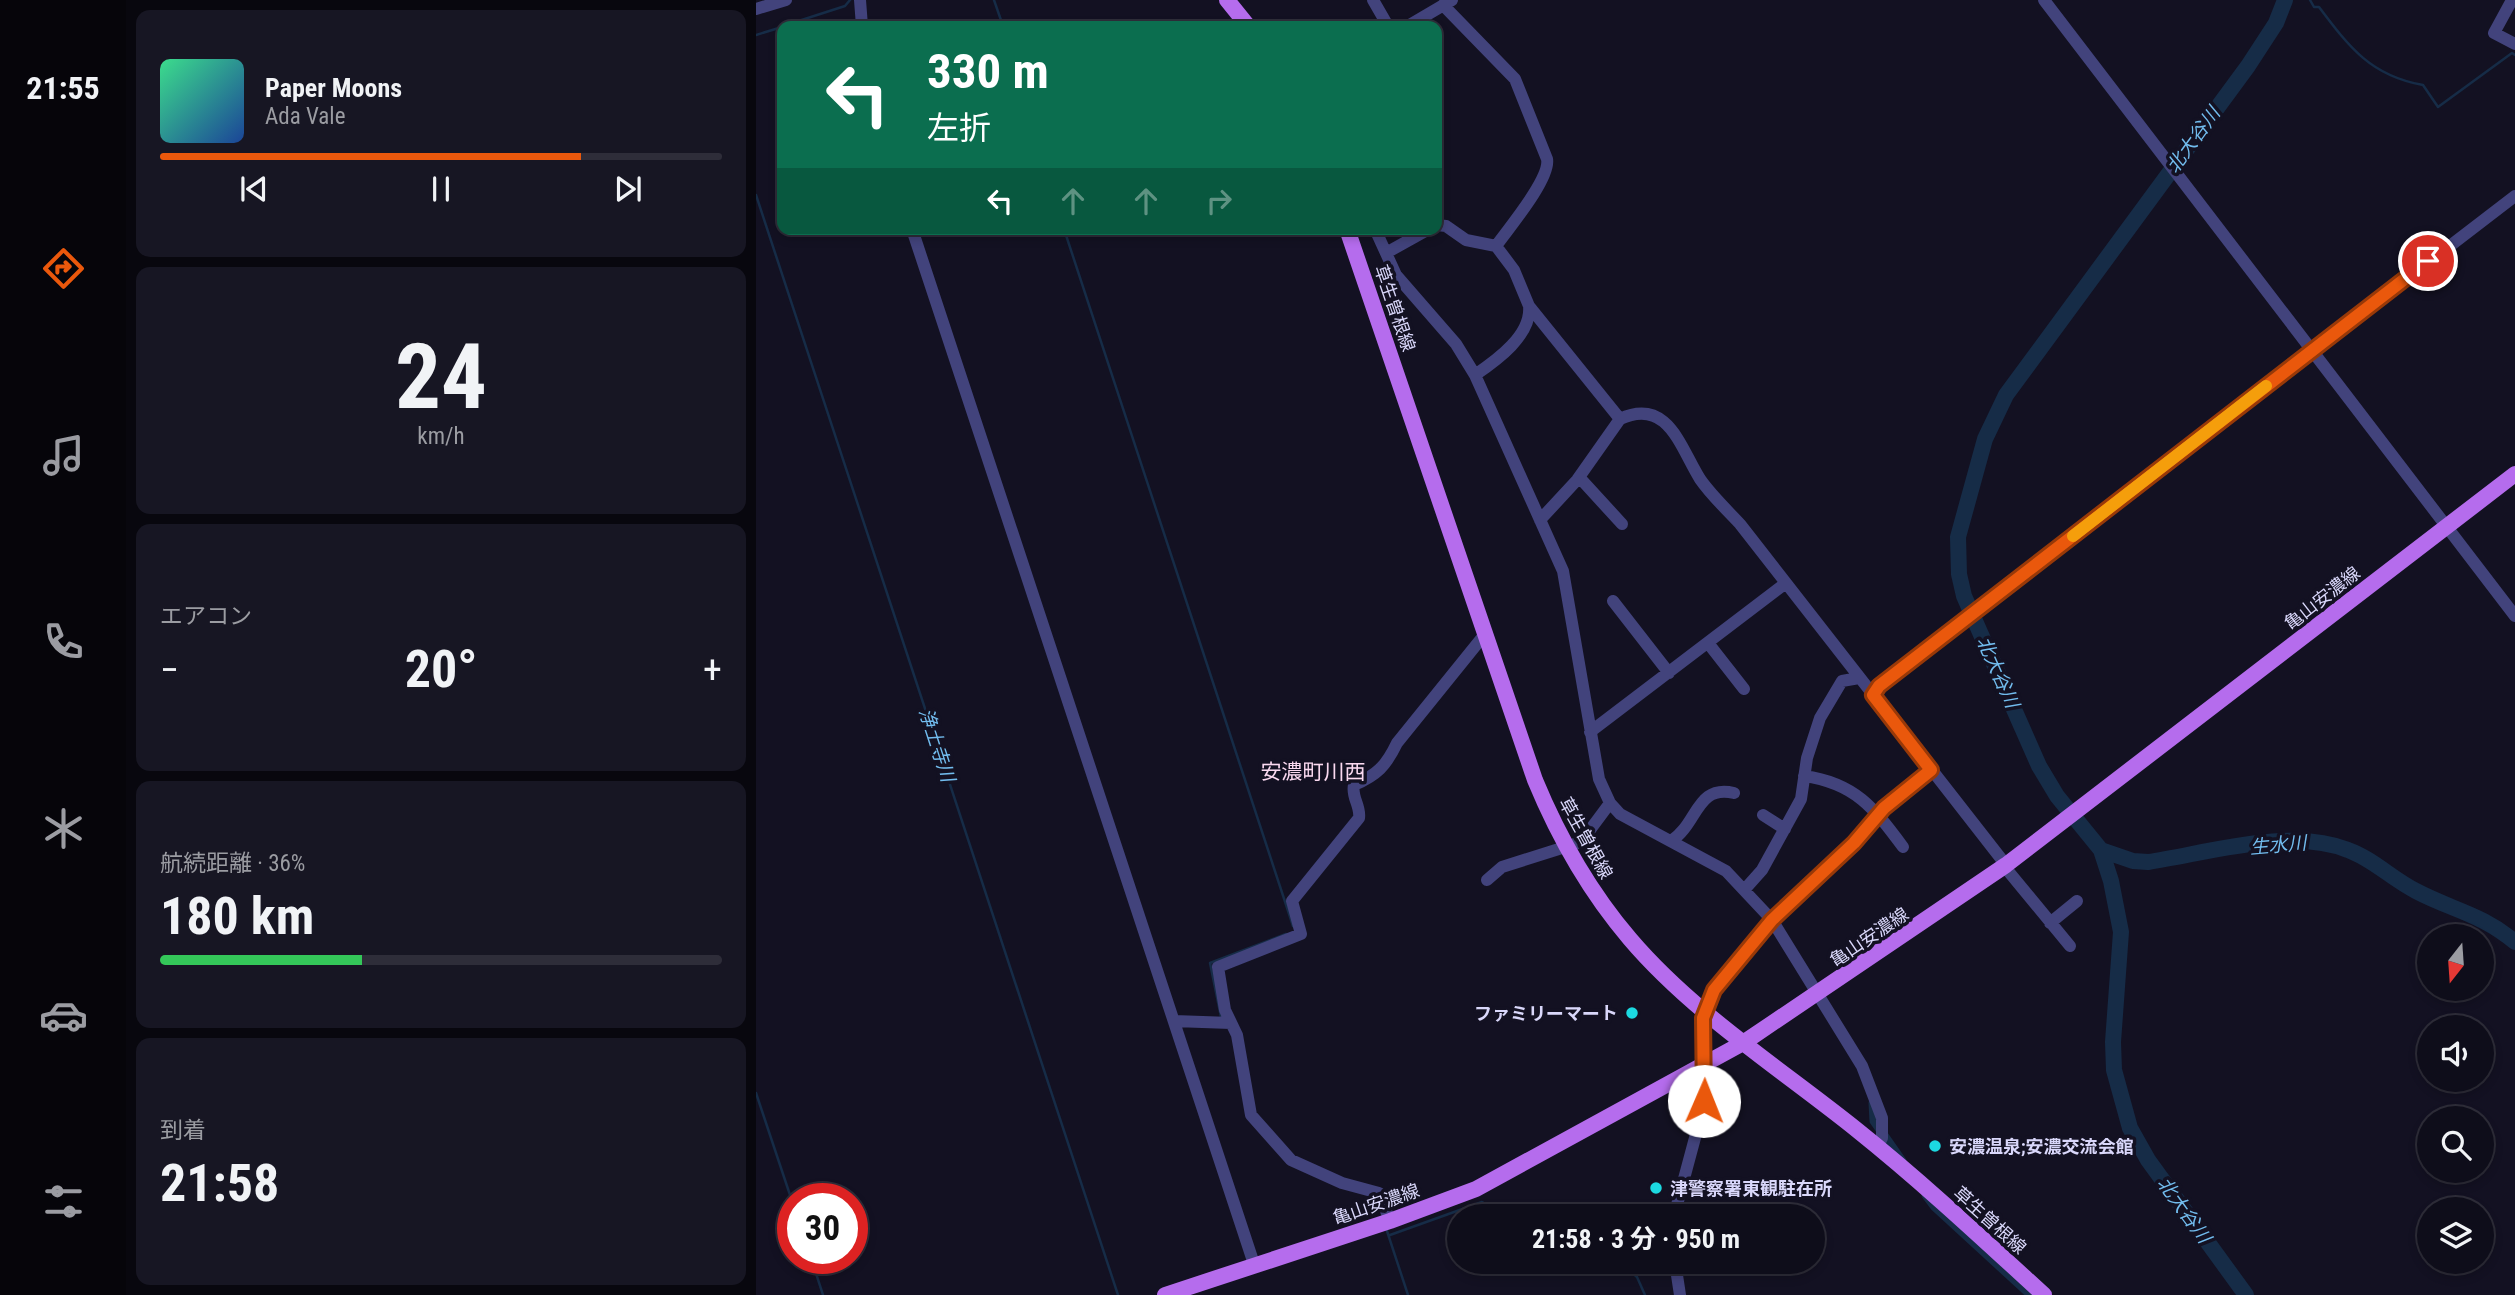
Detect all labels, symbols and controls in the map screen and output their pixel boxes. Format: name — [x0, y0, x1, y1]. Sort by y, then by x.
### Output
text: 330 m — [927, 43, 1049, 100]
icon: left — [812, 49, 903, 140]
text: 21:55 — [26, 69, 100, 107]
text: Paper Moons — [265, 73, 402, 103]
water label: 北大谷川 — [2161, 101, 2226, 178]
text: Ada Vale — [265, 103, 345, 130]
text: 左折 — [927, 109, 991, 147]
icon: previous — [235, 170, 273, 208]
icon: pause — [422, 170, 460, 208]
icon: next — [609, 170, 647, 208]
icon: left — [981, 182, 1019, 220]
icon: ahead — [1054, 182, 1092, 220]
icon: ahead — [1127, 182, 1165, 220]
icon: right — [1200, 182, 1238, 220]
pin — [2398, 231, 2458, 291]
icon: arrive — [2409, 242, 2447, 280]
icon: directions — [39, 244, 88, 293]
street label: 草生曽根線 — [1370, 262, 1420, 354]
text: 24 — [395, 324, 487, 430]
text: km/h — [417, 423, 465, 450]
icon: music — [39, 431, 88, 480]
street label: 亀山安濃線 — [2280, 562, 2364, 634]
text: エアコン — [160, 603, 252, 630]
icon: phone — [39, 617, 88, 666]
water label: 北大谷川 — [1972, 633, 2025, 713]
text: 20° — [405, 639, 477, 700]
text: − — [160, 648, 179, 692]
text: + — [703, 648, 722, 692]
water label: 浄土寺川 — [914, 705, 960, 787]
district label: 安濃町川西 — [1261, 760, 1366, 784]
street label: 草生曽根線 — [1555, 794, 1617, 882]
icon: climate — [39, 804, 88, 853]
water label: 生水川 — [2249, 831, 2309, 859]
text: 航続距離 · 36% — [160, 850, 305, 877]
text: 180 km — [160, 886, 314, 947]
street label: 亀山安濃線 — [1826, 903, 1912, 971]
north arrow — [2417, 924, 2494, 1001]
map controls — [2417, 924, 2494, 1274]
icon: car — [39, 991, 88, 1040]
place label: ファミリーマート — [1474, 1003, 1618, 1024]
marker: ファミリーマート — [1624, 1005, 1640, 1021]
button: sound — [2417, 1015, 2494, 1092]
position arrow — [1667, 1064, 1741, 1138]
button: search — [2417, 1106, 2494, 1183]
text: 到着 — [160, 1117, 206, 1144]
place label: 安濃温泉;安濃交流会館 — [1949, 1136, 2134, 1157]
marker: 安濃温泉;安濃交流会館 — [1927, 1138, 1943, 1154]
text: 21:58 — [160, 1153, 279, 1214]
water label: 北大谷川 — [2152, 1172, 2217, 1249]
icon: filters — [39, 1177, 88, 1226]
place label: 津警察署東観駐在所 — [1670, 1178, 1832, 1199]
street label: 亀山安濃線 — [1330, 1179, 1422, 1229]
marker: 津警察署東観駐在所 — [1648, 1180, 1664, 1196]
street label: 草生曽根線 — [1950, 1182, 2030, 1258]
speed limit sign: 30 — [777, 1183, 868, 1274]
button: layers — [2417, 1197, 2494, 1274]
text: 21:58 · 3 分 · 950 m — [1532, 1224, 1740, 1254]

